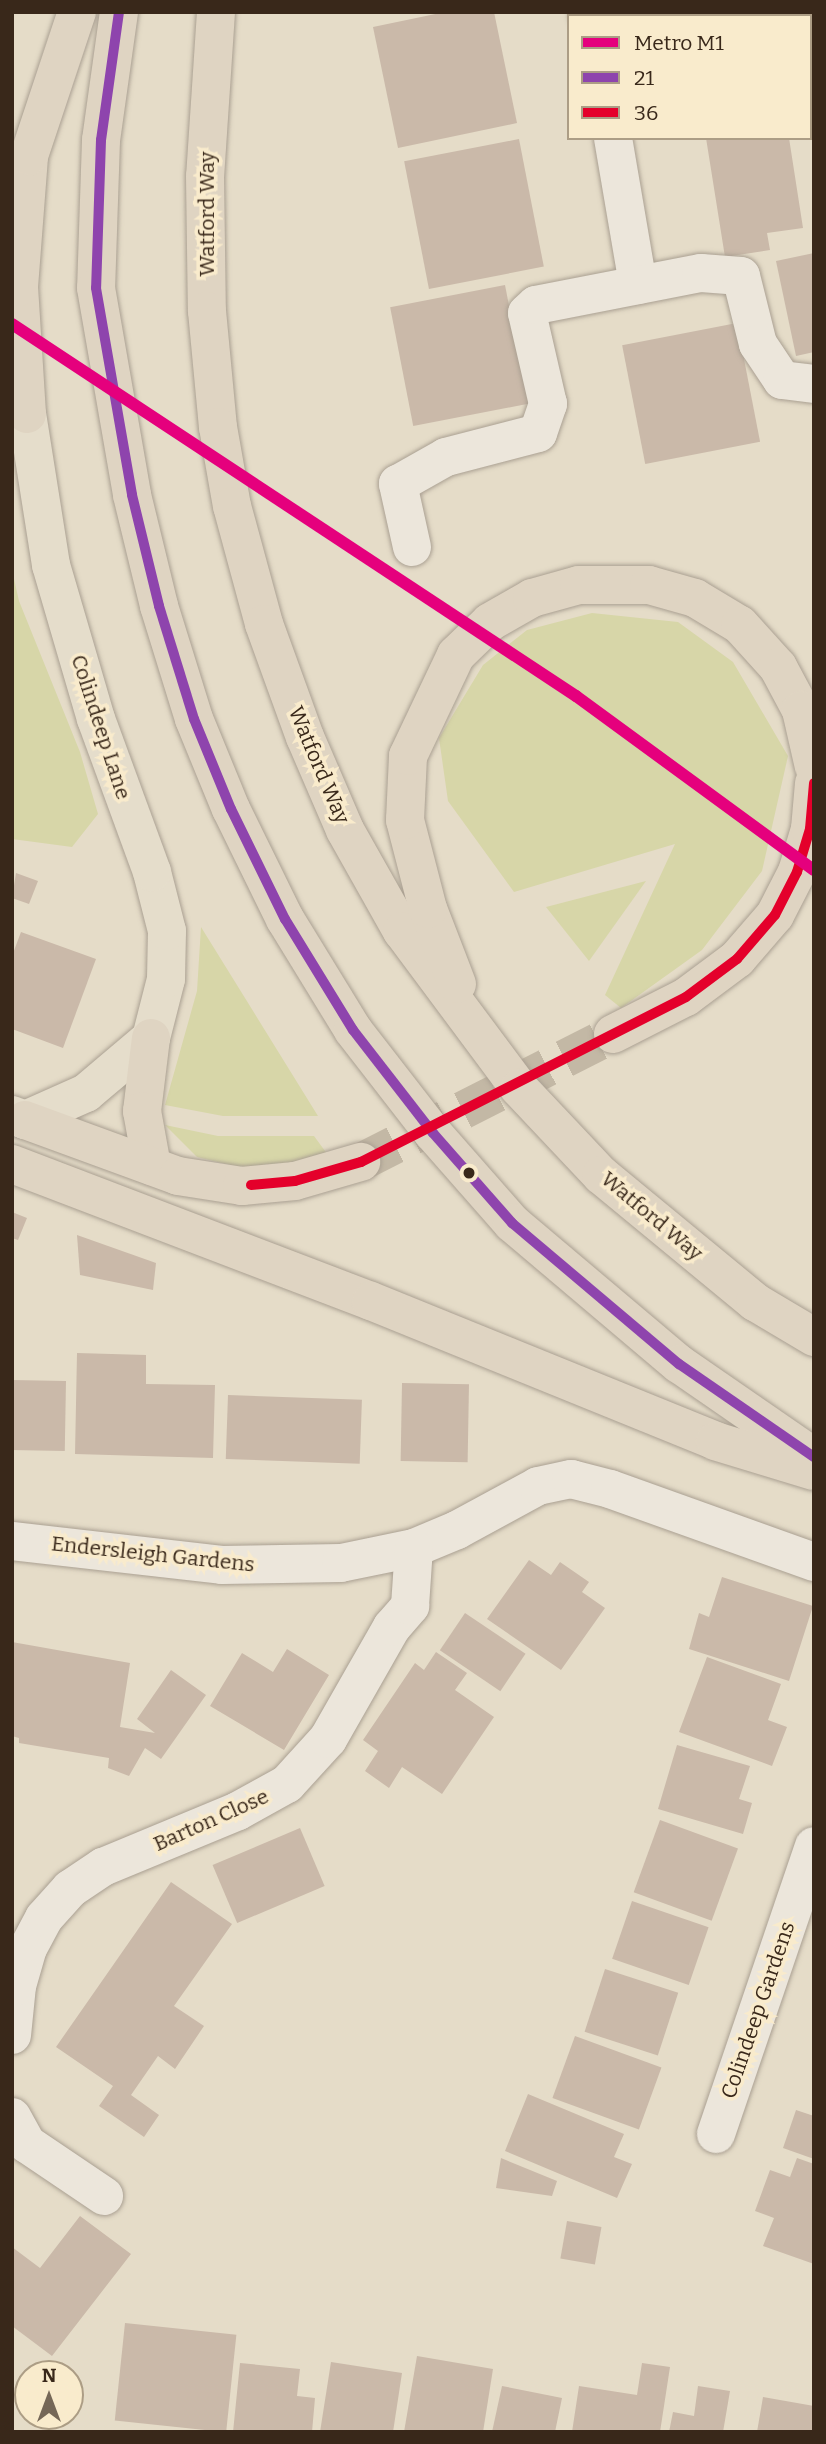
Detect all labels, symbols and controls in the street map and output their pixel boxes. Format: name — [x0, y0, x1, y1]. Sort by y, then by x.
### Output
legend — [567, 14, 812, 140]
text: Metro M1 — [634, 30, 724, 56]
text: 21 — [634, 65, 654, 91]
text: 36 — [634, 100, 658, 126]
street label: Watford Way — [194, 151, 220, 277]
street label: Colindeep Lane — [66, 652, 136, 802]
street label: Watford Way — [283, 702, 355, 828]
unlabelled marker — [462, 1166, 476, 1180]
street label: Watford Way — [596, 1166, 708, 1266]
street label: Endersleigh Gardens — [50, 1531, 256, 1577]
street label: Barton Close — [150, 1783, 272, 1857]
street label: Colindeep Gardens — [716, 1918, 800, 2102]
north arrow — [14, 2360, 84, 2430]
text: N — [42, 2364, 56, 2387]

